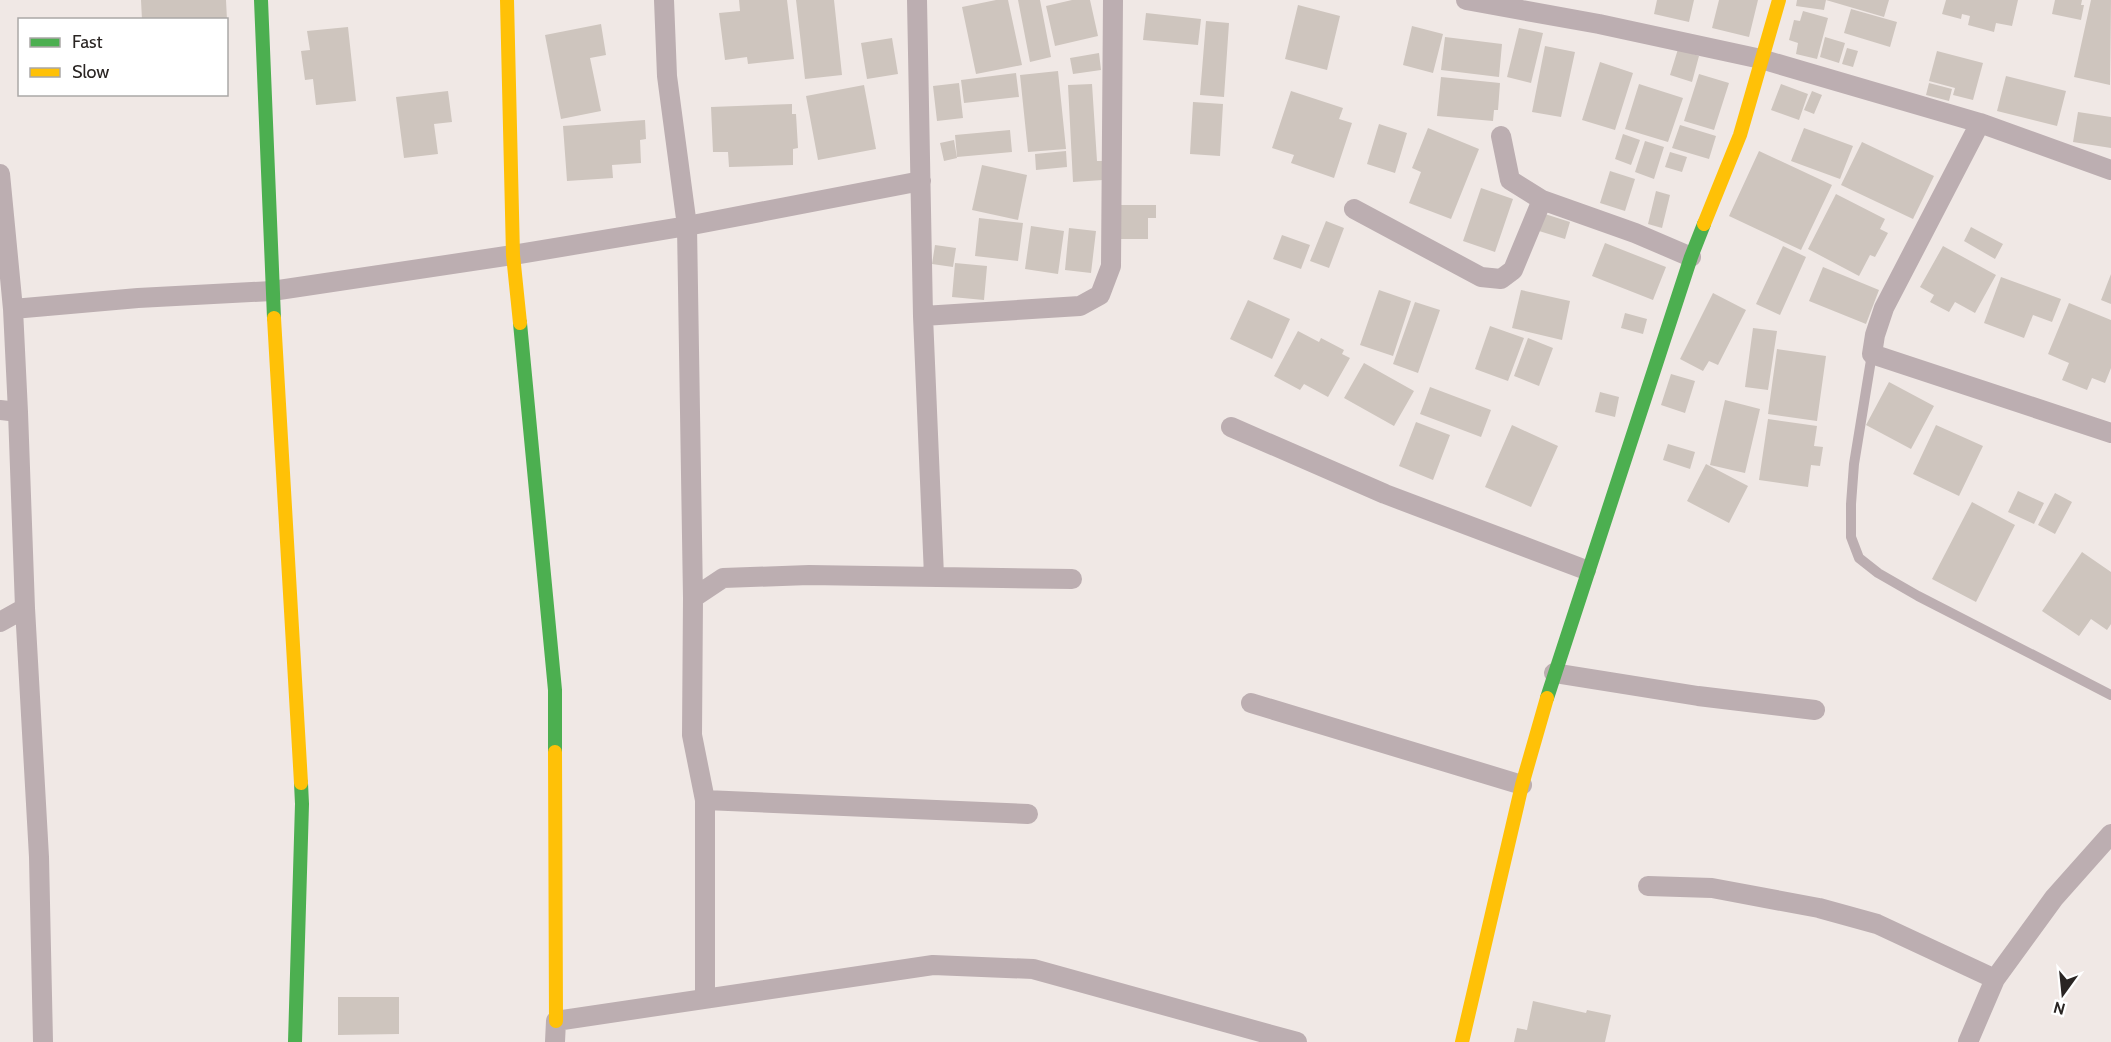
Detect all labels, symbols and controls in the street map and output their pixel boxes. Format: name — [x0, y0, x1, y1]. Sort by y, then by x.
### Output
legend — [18, 18, 228, 96]
text: Fast — [72, 31, 103, 53]
text: Slow — [72, 61, 109, 83]
north arrow — [2033, 964, 2093, 1024]
text: N — [2051, 997, 2067, 1019]

